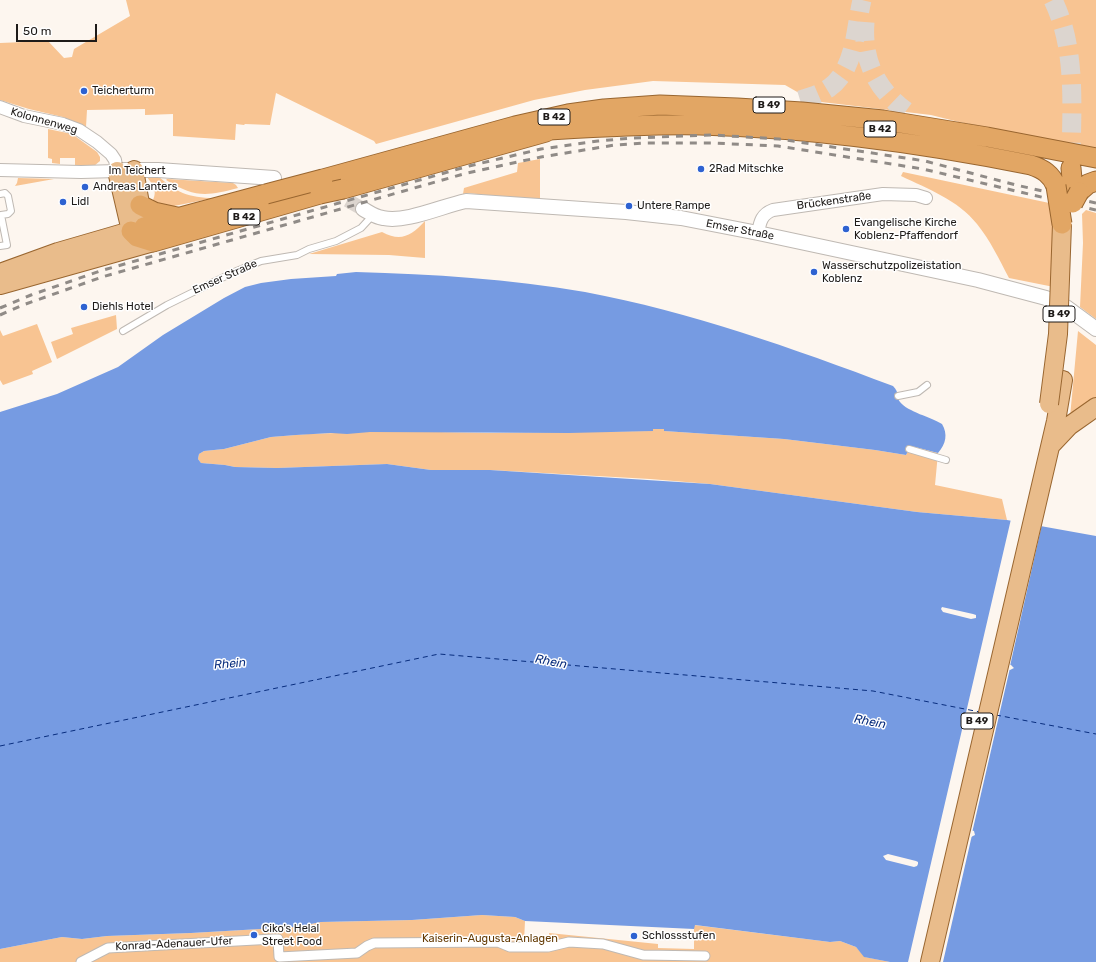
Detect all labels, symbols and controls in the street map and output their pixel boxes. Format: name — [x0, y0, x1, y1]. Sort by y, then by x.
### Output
scale bar — [18, 16, 99, 42]
text: 50 m — [23, 24, 51, 38]
place label: Teicherturm — [92, 84, 154, 98]
marker: Teicherturm — [79, 86, 89, 96]
road number: B 49 — [753, 97, 785, 113]
street label: Kolonnenweg — [9, 105, 79, 137]
road number: B 42 — [538, 109, 570, 125]
road number: B 42 — [864, 121, 896, 137]
place label: 2Rad Mitschke — [709, 162, 784, 176]
street label: Im Teichert — [108, 164, 166, 178]
marker: 2Rad Mitschke — [696, 164, 706, 174]
place label: Andreas Lanters — [93, 180, 177, 194]
marker: Andreas Lanters — [80, 182, 90, 192]
street label: Brückenstraße — [796, 189, 872, 213]
place label: Lidl — [71, 195, 89, 209]
marker: Lidl — [58, 197, 68, 207]
place label: Untere Rampe — [637, 199, 710, 213]
marker: Untere Rampe — [624, 201, 634, 211]
road number: B 42 — [228, 209, 260, 225]
place label: Evangelische Kirche Koblenz-Pfaffendorf — [854, 216, 958, 242]
street label: Emser Straße — [705, 217, 775, 243]
marker: Evangelische Kirche Koblenz-Pfaffendorf — [841, 224, 851, 234]
street label: Emser Straße — [191, 257, 259, 297]
place label: Wasserschutzpolizeistation Koblenz — [822, 259, 962, 285]
marker: Wasserschutzpolizeistation Koblenz — [809, 267, 819, 277]
place label: Diehls Hotel — [92, 300, 153, 314]
marker: Diehls Hotel — [79, 302, 89, 312]
road number: B 49 — [1043, 306, 1075, 322]
water label: Rhein — [534, 652, 568, 672]
water label: Rhein — [213, 655, 247, 673]
water label: Rhein — [853, 712, 887, 732]
road number: B 49 — [961, 713, 993, 729]
place label: Ciko's Helal Street Food — [262, 922, 322, 948]
place label: Schlossstufen — [642, 929, 715, 943]
marker: Ciko's Helal Street Food — [249, 930, 259, 940]
marker: Schlossstufen — [629, 931, 639, 941]
park label: Kaiserin-Augusta-Anlagen — [422, 932, 558, 946]
street label: Konrad-Adenauer-Ufer — [115, 934, 233, 954]

